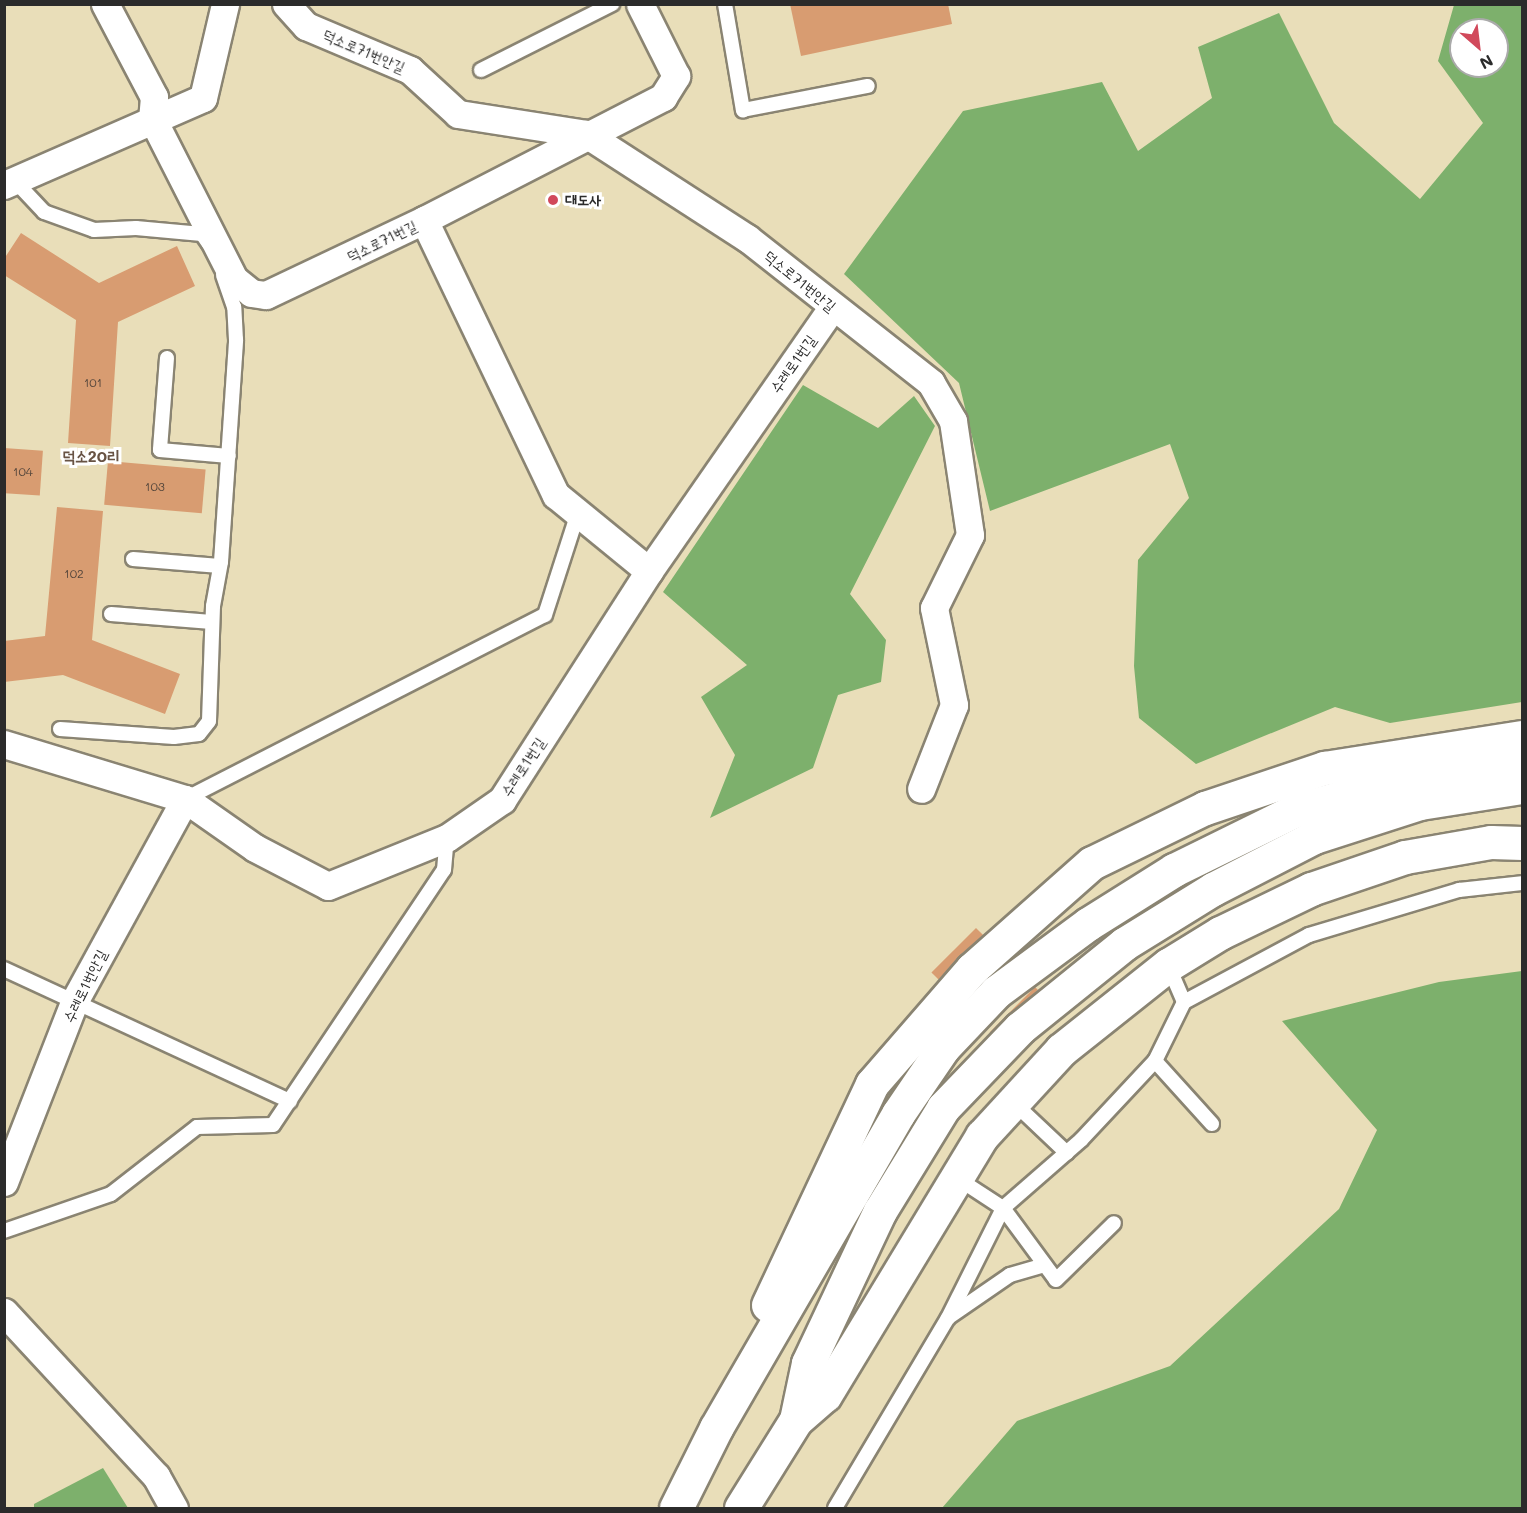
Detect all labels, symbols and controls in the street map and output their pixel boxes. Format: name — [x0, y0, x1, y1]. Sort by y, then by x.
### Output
north arrow — [1449, 18, 1509, 78]
street label: 덕소로71번안길 — [320, 26, 408, 76]
text: N — [1476, 50, 1497, 75]
place label: 대도사 — [565, 191, 601, 209]
marker: 대도사 — [546, 193, 560, 207]
street label: 덕소로71번길 — [344, 216, 420, 266]
street label: 덕소로71번안길 — [760, 246, 840, 316]
street label: 수레로1번길 — [766, 331, 820, 397]
house number: 101 — [84, 376, 102, 390]
district label: 덕소20리 — [62, 446, 120, 466]
house number: 104 — [13, 465, 33, 479]
house number: 103 — [145, 480, 165, 494]
house number: 102 — [64, 567, 84, 581]
street label: 수레로1번길 — [497, 734, 549, 800]
street label: 수레로1번안길 — [60, 946, 110, 1026]

